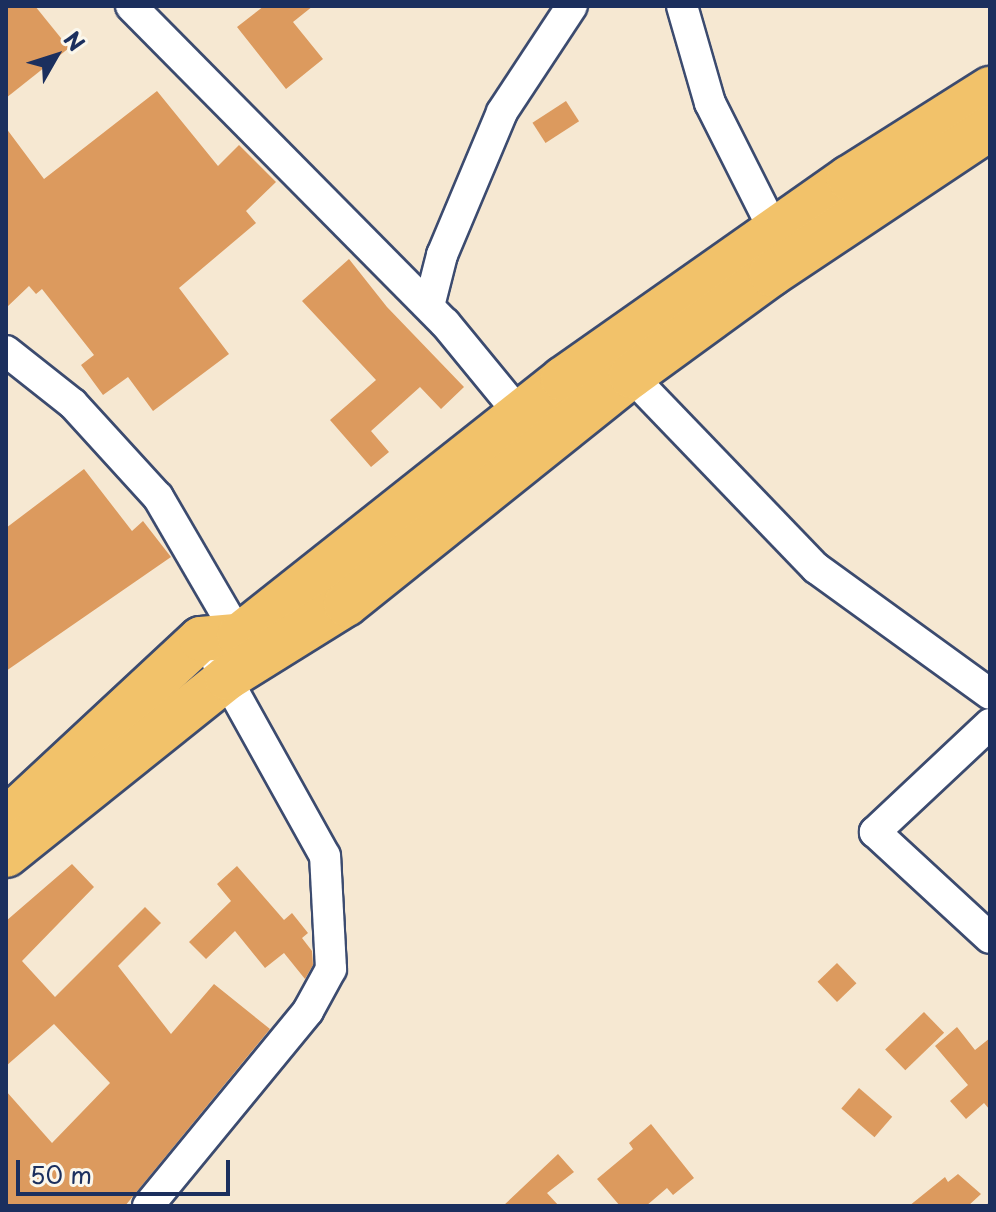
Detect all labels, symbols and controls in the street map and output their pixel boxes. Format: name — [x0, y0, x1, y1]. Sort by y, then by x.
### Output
north arrow — [16, 16, 96, 96]
text: N — [57, 23, 93, 58]
scale bar — [20, 1144, 234, 1194]
text: 50 m — [30, 1156, 92, 1192]

